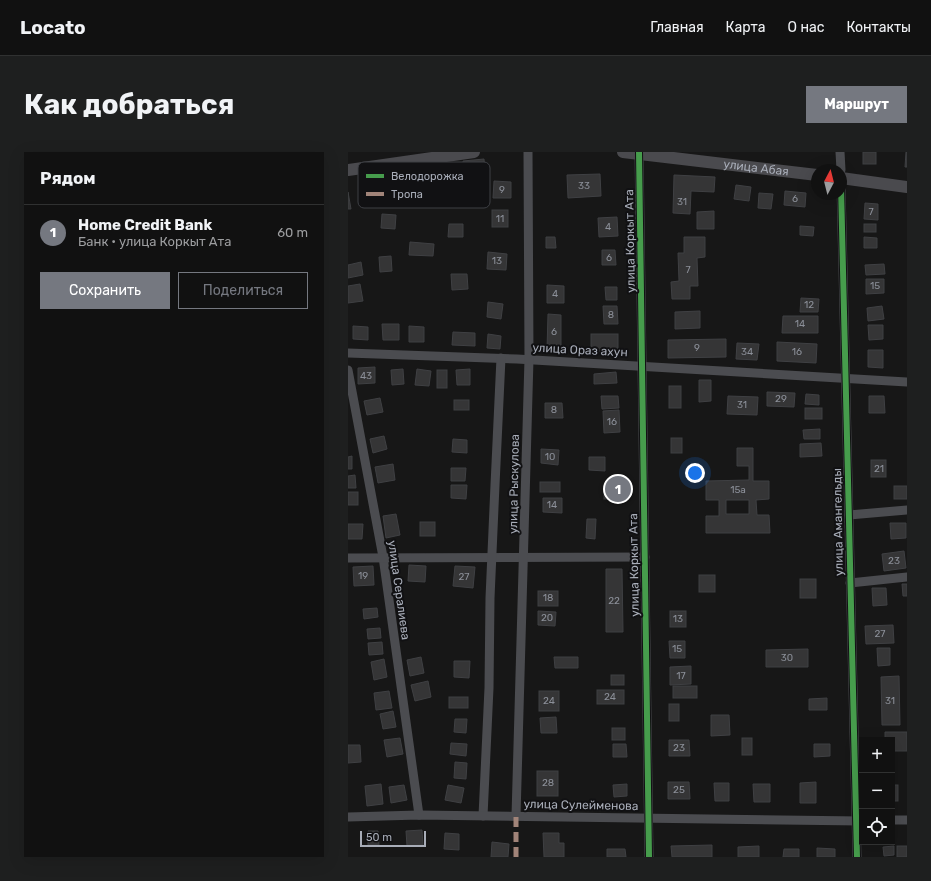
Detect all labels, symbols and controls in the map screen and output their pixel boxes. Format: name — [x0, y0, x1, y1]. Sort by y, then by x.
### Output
text: Locato — [20, 16, 86, 39]
text: Главная — [650, 19, 704, 36]
text: Карта — [726, 19, 766, 36]
text: О нас — [788, 19, 824, 36]
text: Контакты — [846, 19, 911, 36]
button: Маршрут — [806, 86, 907, 123]
text: Как добраться — [24, 88, 234, 121]
street label: улица Абая — [723, 157, 790, 179]
legend — [358, 162, 490, 208]
north arrow — [811, 164, 847, 200]
text: Рядом — [40, 168, 96, 188]
text: Велодорожка — [391, 170, 464, 183]
house number: 33 — [578, 180, 590, 192]
house number: 9 — [499, 184, 505, 196]
text: Тропа — [391, 188, 423, 201]
street label: улица Коркыт Ата — [622, 189, 638, 293]
house number: 6 — [792, 193, 798, 205]
house number: 31 — [677, 196, 687, 208]
house number: 7 — [868, 206, 874, 218]
house number: 11 — [496, 213, 504, 225]
text: Home Credit Bank — [78, 216, 212, 234]
house number: 4 — [605, 221, 611, 233]
text: 1 — [50, 225, 56, 240]
text: 60 m — [277, 225, 308, 240]
text: Банк · улица Коркыт Ата — [78, 234, 231, 249]
house number: 6 — [606, 252, 612, 264]
house number: 13 — [492, 255, 502, 267]
house number: 7 — [685, 264, 691, 276]
button: Сохранить — [40, 272, 170, 309]
button: Поделиться — [178, 272, 308, 309]
house number: 15 — [870, 280, 880, 292]
house number: 4 — [552, 288, 558, 300]
house number: 12 — [804, 299, 814, 311]
house number: 8 — [608, 309, 614, 321]
house number: 14 — [795, 318, 805, 330]
house number: 6 — [551, 326, 557, 338]
street label: улица Ораз ахун — [532, 341, 628, 359]
house number: 9 — [694, 342, 700, 354]
house number: 34 — [741, 346, 753, 358]
house number: 16 — [792, 346, 802, 358]
house number: 43 — [360, 370, 372, 382]
house number: 29 — [775, 393, 787, 405]
house number: 31 — [737, 399, 747, 411]
house number: 8 — [551, 404, 557, 416]
house number: 16 — [607, 416, 617, 428]
street label: улица Рыскулова — [506, 434, 522, 534]
house number: 10 — [545, 451, 555, 463]
your location — [685, 463, 705, 483]
house number: 21 — [874, 463, 884, 475]
street label: улица Амангельды — [830, 468, 846, 576]
pin: 1 — [605, 474, 631, 504]
house number: 15а — [730, 484, 746, 496]
house number: 14 — [547, 499, 557, 511]
street label: улица Коркыт Ата — [626, 513, 642, 617]
street label: улица Сералиева — [385, 539, 413, 641]
house number: 23 — [888, 555, 900, 567]
house number: 19 — [358, 570, 368, 582]
house number: 27 — [459, 571, 470, 583]
house number: 18 — [543, 592, 553, 604]
house number: 22 — [608, 595, 620, 607]
house number: 20 — [541, 612, 553, 624]
house number: 13 — [673, 613, 683, 625]
house number: 27 — [875, 628, 886, 640]
house number: 15 — [672, 643, 682, 655]
house number: 30 — [781, 652, 793, 664]
house number: 17 — [676, 670, 686, 682]
house number: 24 — [604, 691, 616, 703]
house number: 24 — [543, 695, 555, 707]
house number: 31 — [885, 695, 895, 707]
map controls — [859, 737, 895, 845]
button: + — [859, 737, 895, 773]
house number: 23 — [673, 742, 685, 754]
button: − — [859, 773, 895, 809]
house number: 28 — [542, 777, 554, 789]
house number: 25 — [673, 784, 685, 796]
street label: улица Сулейменова — [523, 797, 639, 813]
button: locate — [859, 809, 895, 845]
scale bar — [360, 829, 426, 848]
text: 50 m — [366, 831, 392, 844]

